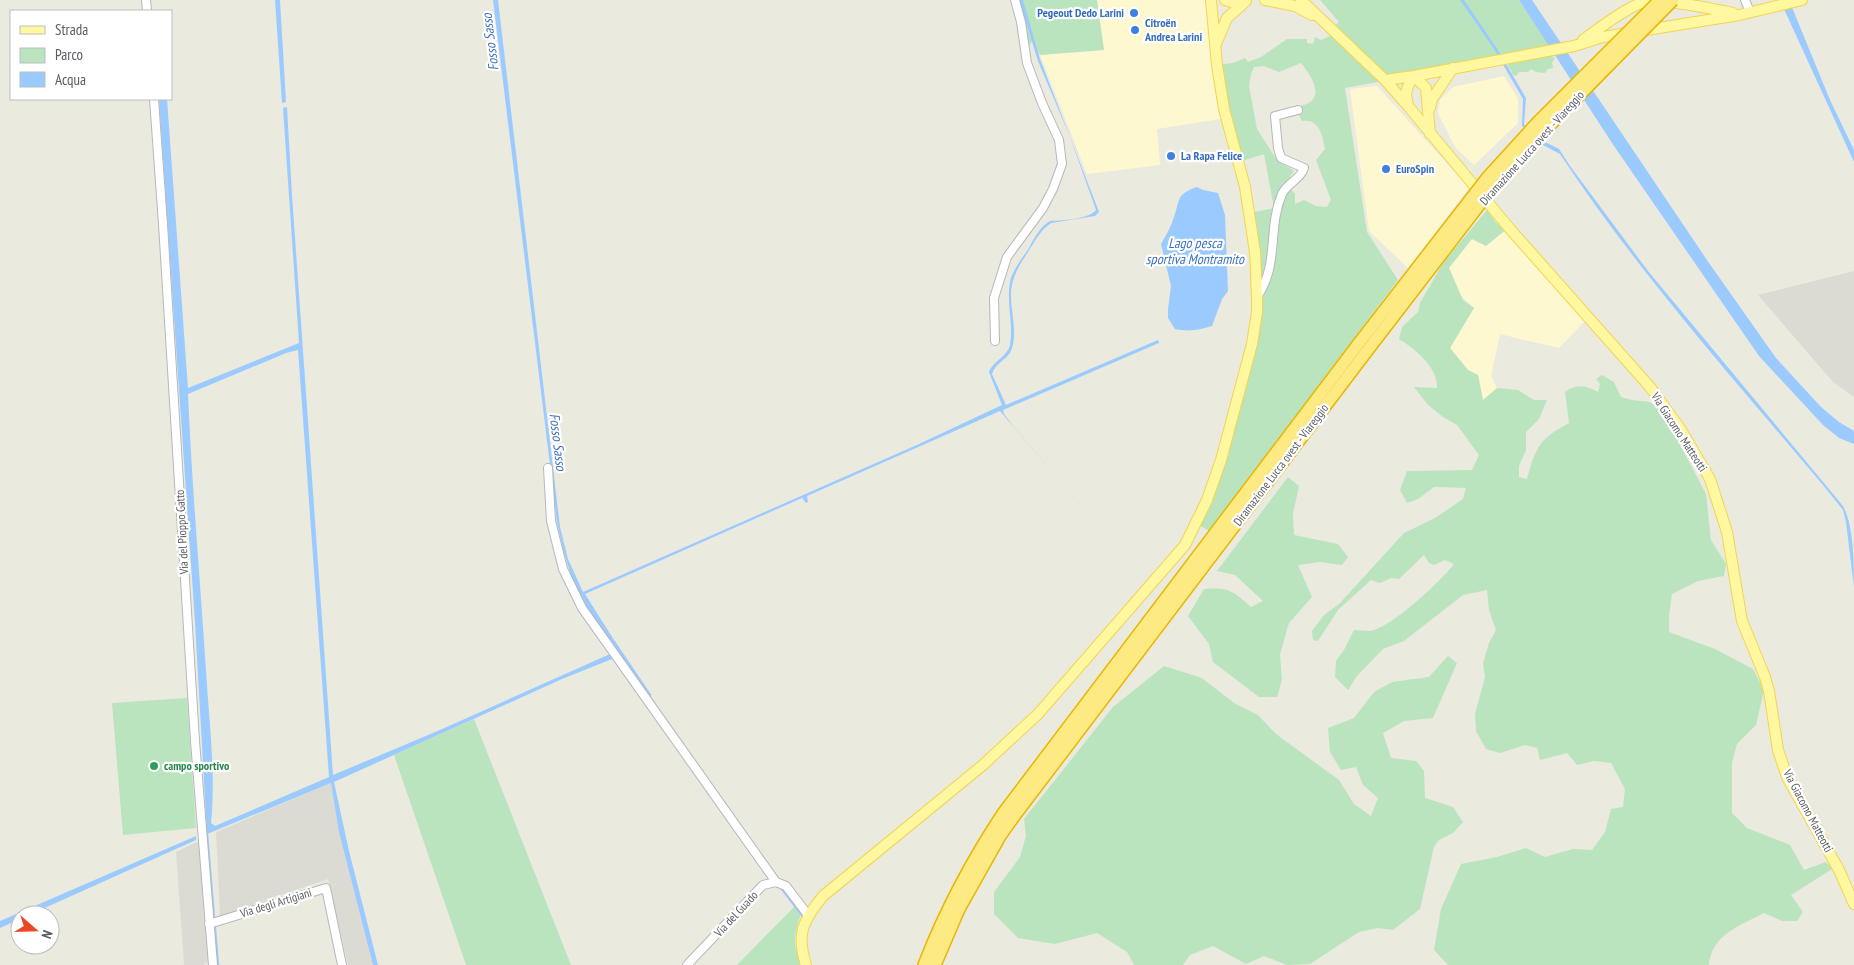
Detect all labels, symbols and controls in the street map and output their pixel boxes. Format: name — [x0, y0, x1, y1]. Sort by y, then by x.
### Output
place label: Pegeout Dedo Larini — [1037, 5, 1124, 20]
marker: Pegeout Dedo Larini — [1128, 7, 1140, 19]
legend — [10, 10, 172, 100]
water label: Fosso Sasso — [477, 11, 502, 72]
place label: Citroën Andrea Larini — [1144, 15, 1202, 44]
text: Strada — [55, 20, 88, 39]
marker: Citroën Andrea Larini — [1129, 24, 1141, 36]
text: Parco — [55, 45, 83, 64]
text: Acqua — [55, 70, 86, 89]
street label: Diramazione Lucca ovest - Viareggio — [1476, 87, 1587, 208]
place label: La Rapa Felice — [1181, 148, 1242, 163]
marker: La Rapa Felice — [1165, 150, 1177, 162]
place label: EuroSpin — [1396, 161, 1434, 176]
marker: EuroSpin — [1380, 163, 1392, 175]
water label: Lago pesca sportiva Montramito — [1146, 234, 1245, 268]
street label: Via Giacomo Matteotti — [1648, 388, 1711, 474]
street label: Diramazione Lucca ovest - Viareggio — [1230, 401, 1331, 529]
water label: Fosso Sasso — [546, 412, 571, 473]
street label: Via del Pioppo Gatto — [172, 489, 191, 576]
place label: campo sportivo — [164, 758, 230, 773]
marker: campo sportivo — [148, 760, 160, 772]
street label: Via Giacomo Matteotti — [1780, 766, 1837, 855]
street label: Via degli Artigiani — [237, 885, 313, 921]
street label: Via del Guado — [710, 888, 761, 940]
north arrow — [10, 905, 60, 955]
text: N — [37, 928, 57, 941]

